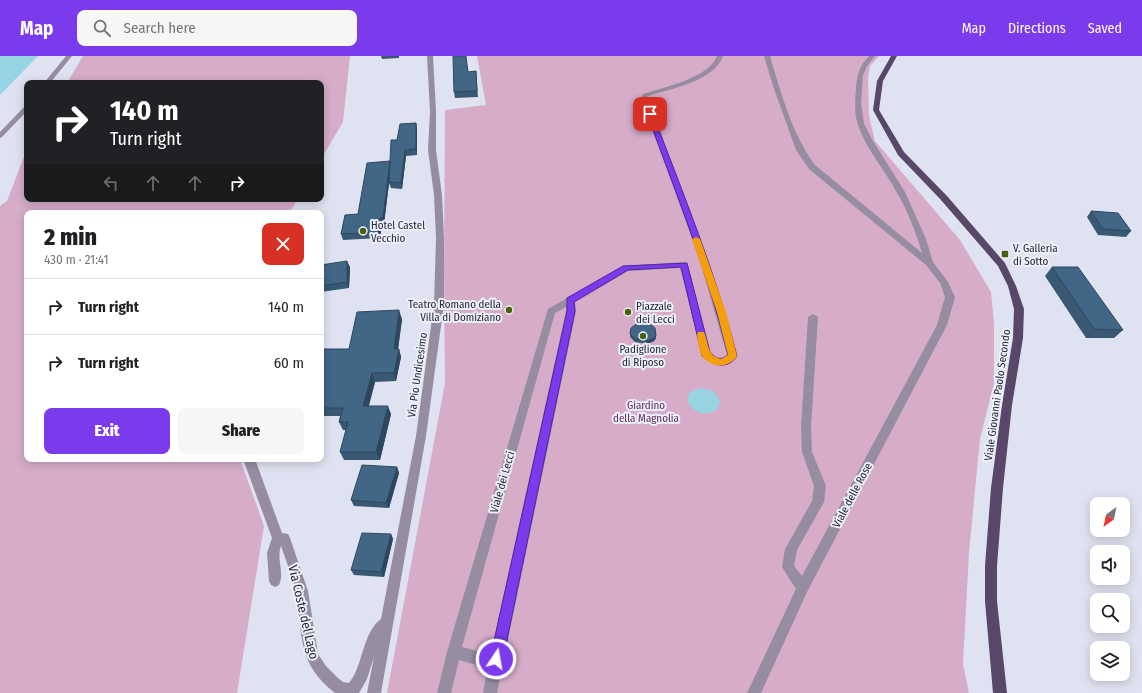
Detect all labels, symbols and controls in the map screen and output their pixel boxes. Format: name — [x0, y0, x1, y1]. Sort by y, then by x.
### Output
search box — [77, 10, 357, 46]
text: Map — [20, 17, 53, 40]
icon: search — [91, 17, 113, 39]
text: Search here — [123, 19, 196, 37]
text: Map — [962, 20, 986, 37]
text: Directions — [1008, 20, 1066, 37]
text: Saved — [1088, 20, 1122, 37]
text: 140 m — [110, 94, 179, 127]
icon: right — [44, 96, 96, 148]
pin — [633, 97, 667, 131]
icon: arrive — [639, 103, 661, 125]
text: Turn right — [110, 128, 182, 150]
icon: left — [100, 172, 122, 194]
icon: ahead — [142, 172, 164, 194]
icon: ahead — [184, 172, 206, 194]
icon: right — [226, 172, 248, 194]
place label: Hotel Castel Vecchio — [371, 219, 425, 245]
text: 2 min — [44, 223, 97, 251]
button: close — [262, 223, 304, 265]
marker: Hotel Castel Vecchio — [358, 226, 368, 236]
place label: V. Galleria di Sotto — [1013, 242, 1058, 268]
marker: V. Galleria di Sotto — [1000, 249, 1010, 259]
text: 430 m · 21:41 — [44, 252, 109, 267]
icon: right — [44, 296, 66, 318]
text: Turn right — [78, 298, 139, 316]
text: 140 m — [268, 298, 304, 316]
place label: Teatro Romano della Villa di Domiziano — [408, 298, 501, 324]
place label: Piazzale dei Lecci — [636, 300, 675, 326]
marker: Teatro Romano della Villa di Domiziano — [504, 305, 514, 315]
marker: Piazzale dei Lecci — [623, 307, 633, 317]
street label: Viale Giovanni Paolo Secondo — [982, 328, 1013, 462]
street label: Via Pio Undicesimo — [405, 331, 430, 418]
marker: Padiglione di Riposo — [638, 331, 648, 341]
place label: Padiglione di Riposo — [619, 343, 667, 369]
icon: right — [44, 352, 66, 374]
text: Turn right — [78, 354, 139, 372]
text: 60 m — [274, 354, 304, 372]
park label: Giardino della Magnolia — [613, 399, 679, 425]
button: Exit — [44, 408, 170, 454]
button: Share — [178, 408, 304, 454]
street label: Viale dei Lecci — [488, 450, 518, 514]
street label: Viale delle Rose — [830, 461, 875, 530]
north arrow — [1090, 497, 1130, 537]
map controls — [1090, 497, 1130, 681]
button: sound — [1090, 545, 1130, 585]
street label: Via Coste del Lago — [285, 564, 322, 661]
button: search — [1090, 593, 1130, 633]
position arrow — [475, 638, 517, 680]
button: layers — [1090, 641, 1130, 681]

